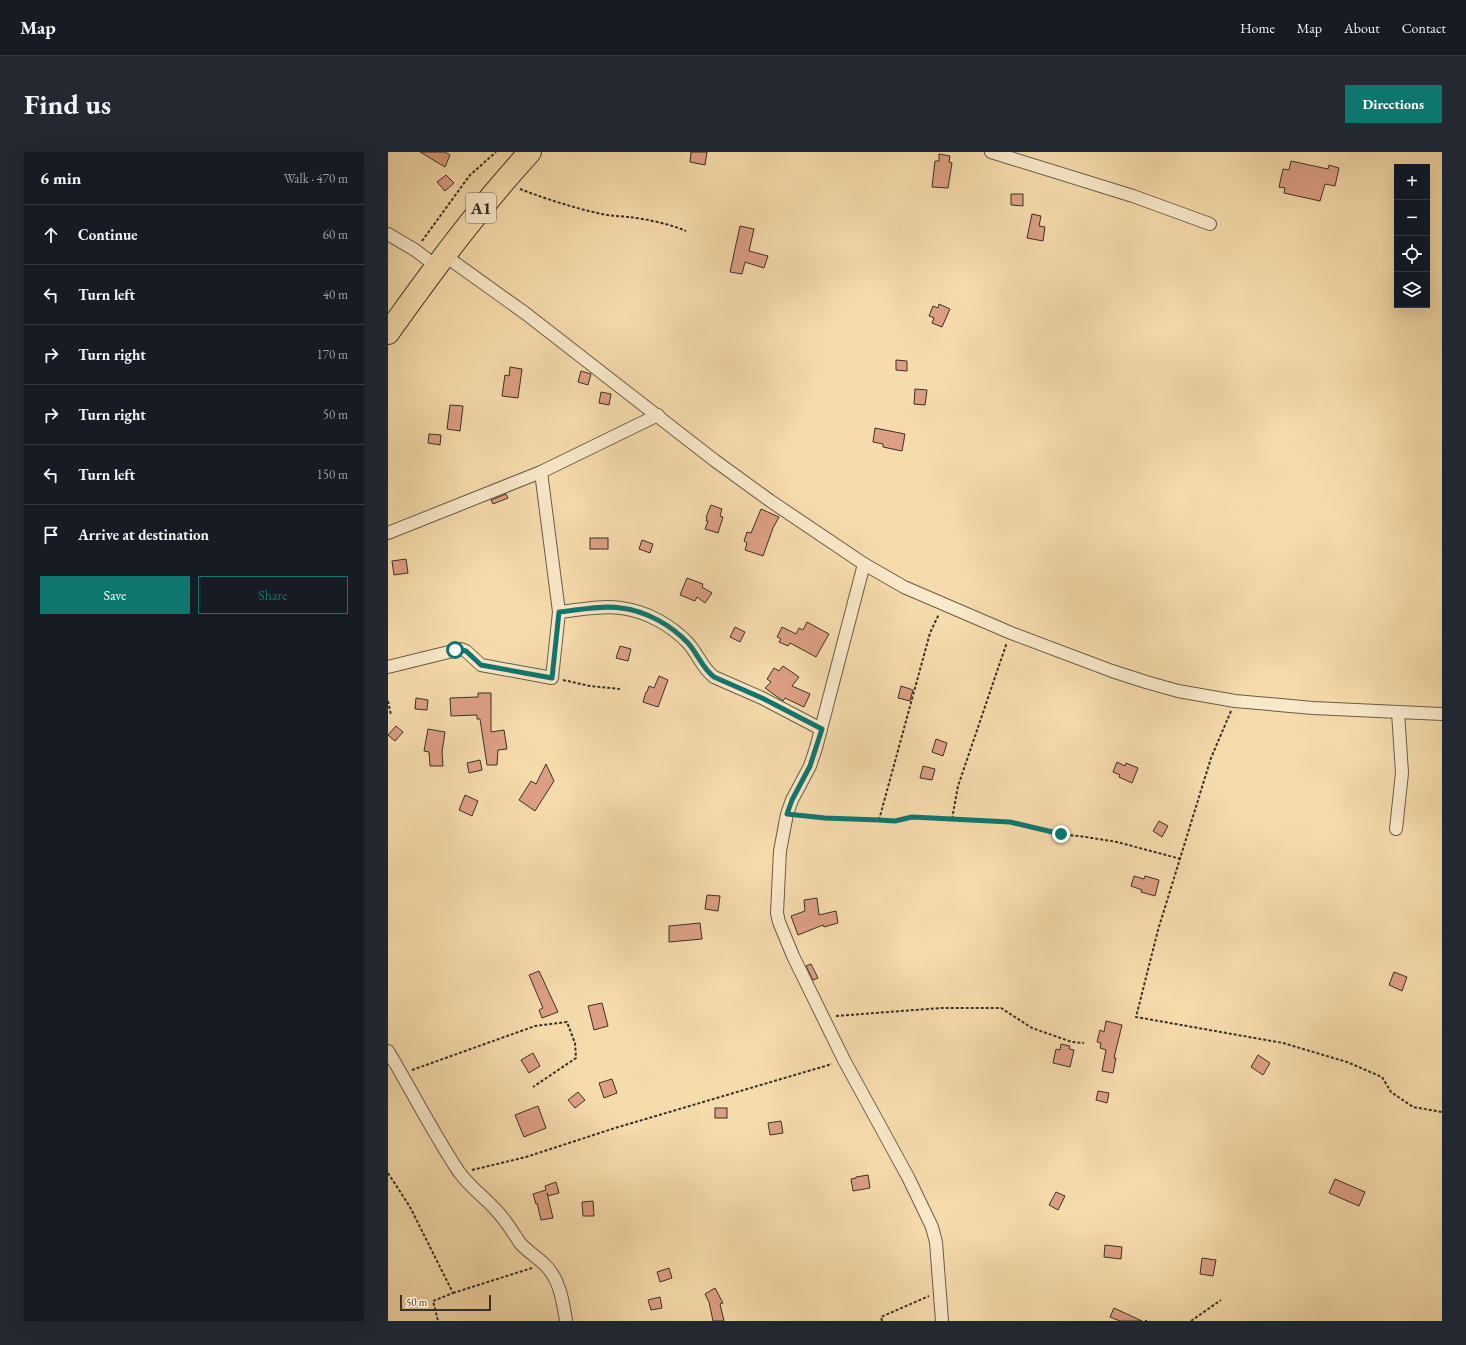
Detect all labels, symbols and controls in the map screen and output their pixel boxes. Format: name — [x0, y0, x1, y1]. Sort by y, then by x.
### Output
text: Map — [20, 15, 56, 40]
text: Home — [1240, 19, 1275, 37]
text: Map — [1297, 19, 1322, 37]
text: About — [1344, 19, 1380, 37]
text: Contact — [1402, 19, 1446, 37]
button: Directions — [1345, 85, 1442, 123]
text: Find us — [24, 86, 111, 122]
map controls — [1394, 164, 1430, 308]
button: + — [1394, 164, 1430, 200]
text: 6 min — [40, 167, 81, 189]
text: Walk · 470 m — [284, 170, 348, 187]
road number: A1 — [466, 193, 496, 223]
button: − — [1394, 200, 1430, 236]
icon: ahead — [40, 224, 62, 246]
text: Continue — [78, 225, 138, 244]
text: 60 m — [323, 226, 348, 243]
button: locate — [1394, 236, 1430, 272]
button: layers — [1394, 272, 1430, 308]
icon: left — [40, 284, 62, 306]
text: Turn left — [78, 285, 135, 304]
text: 40 m — [323, 286, 348, 303]
icon: right — [40, 344, 62, 366]
text: Turn right — [78, 345, 146, 364]
text: 170 m — [317, 346, 348, 363]
icon: right — [40, 404, 62, 426]
text: Turn right — [78, 405, 146, 424]
text: 50 m — [323, 406, 348, 423]
icon: left — [40, 464, 62, 486]
text: Turn left — [78, 465, 135, 484]
text: 150 m — [317, 466, 348, 483]
icon: arrive — [40, 524, 62, 546]
text: Arrive at destination — [78, 525, 209, 544]
button: Save — [40, 576, 190, 614]
button: Share — [198, 576, 348, 614]
route start — [446, 641, 464, 659]
route end — [1052, 825, 1070, 843]
scale bar — [400, 1293, 491, 1312]
text: 50 m — [406, 1295, 427, 1309]

